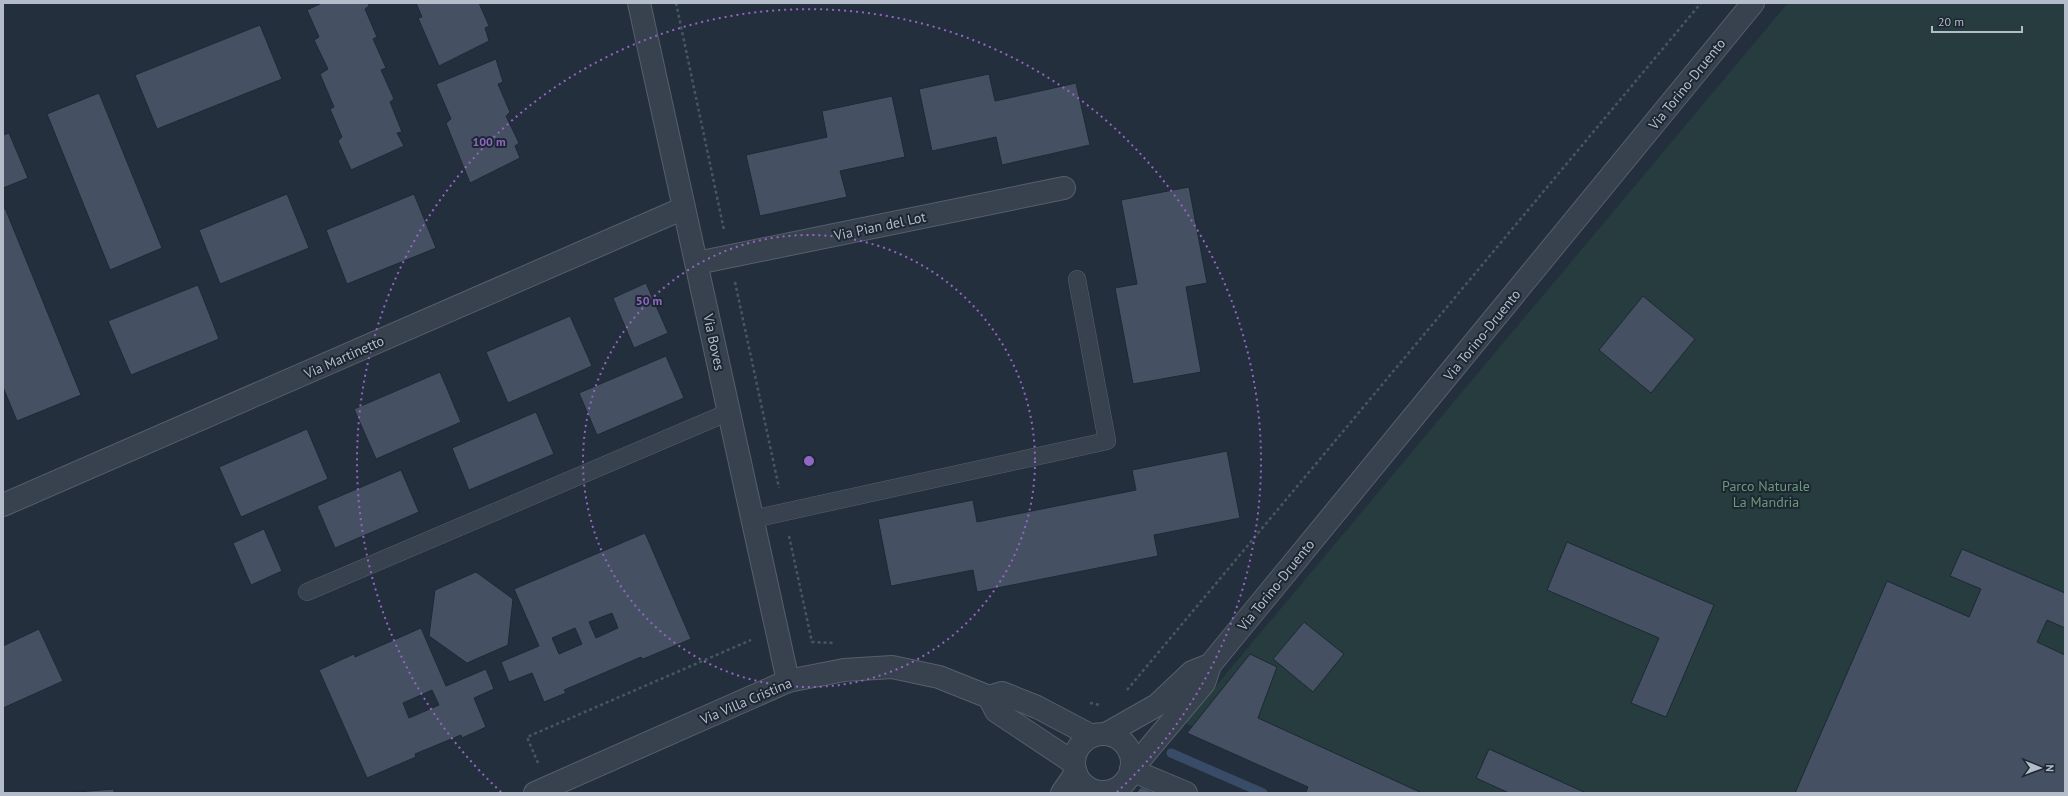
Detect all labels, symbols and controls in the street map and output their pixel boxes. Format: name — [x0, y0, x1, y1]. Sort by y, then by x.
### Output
scale bar — [1932, 8, 2022, 34]
text: 20 m — [1938, 14, 1964, 29]
street label: Via Torino-Druento — [1644, 35, 1729, 134]
text: 100 m — [472, 134, 506, 149]
street label: Via Pian del Lot — [831, 207, 928, 245]
street label: Via Torino-Druento — [1439, 286, 1524, 385]
text: 50 m — [636, 293, 662, 308]
street label: Via Boves — [699, 311, 729, 372]
street label: Via Martinetto — [300, 331, 387, 383]
centre of rings — [802, 454, 816, 468]
park label: Parco Naturale La Mandria — [1722, 477, 1810, 511]
street label: Via Torino-Druento — [1233, 536, 1318, 635]
street label: Via Villa Cristina — [697, 674, 795, 729]
north arrow — [2020, 748, 2060, 788]
text: N — [2043, 764, 2057, 772]

